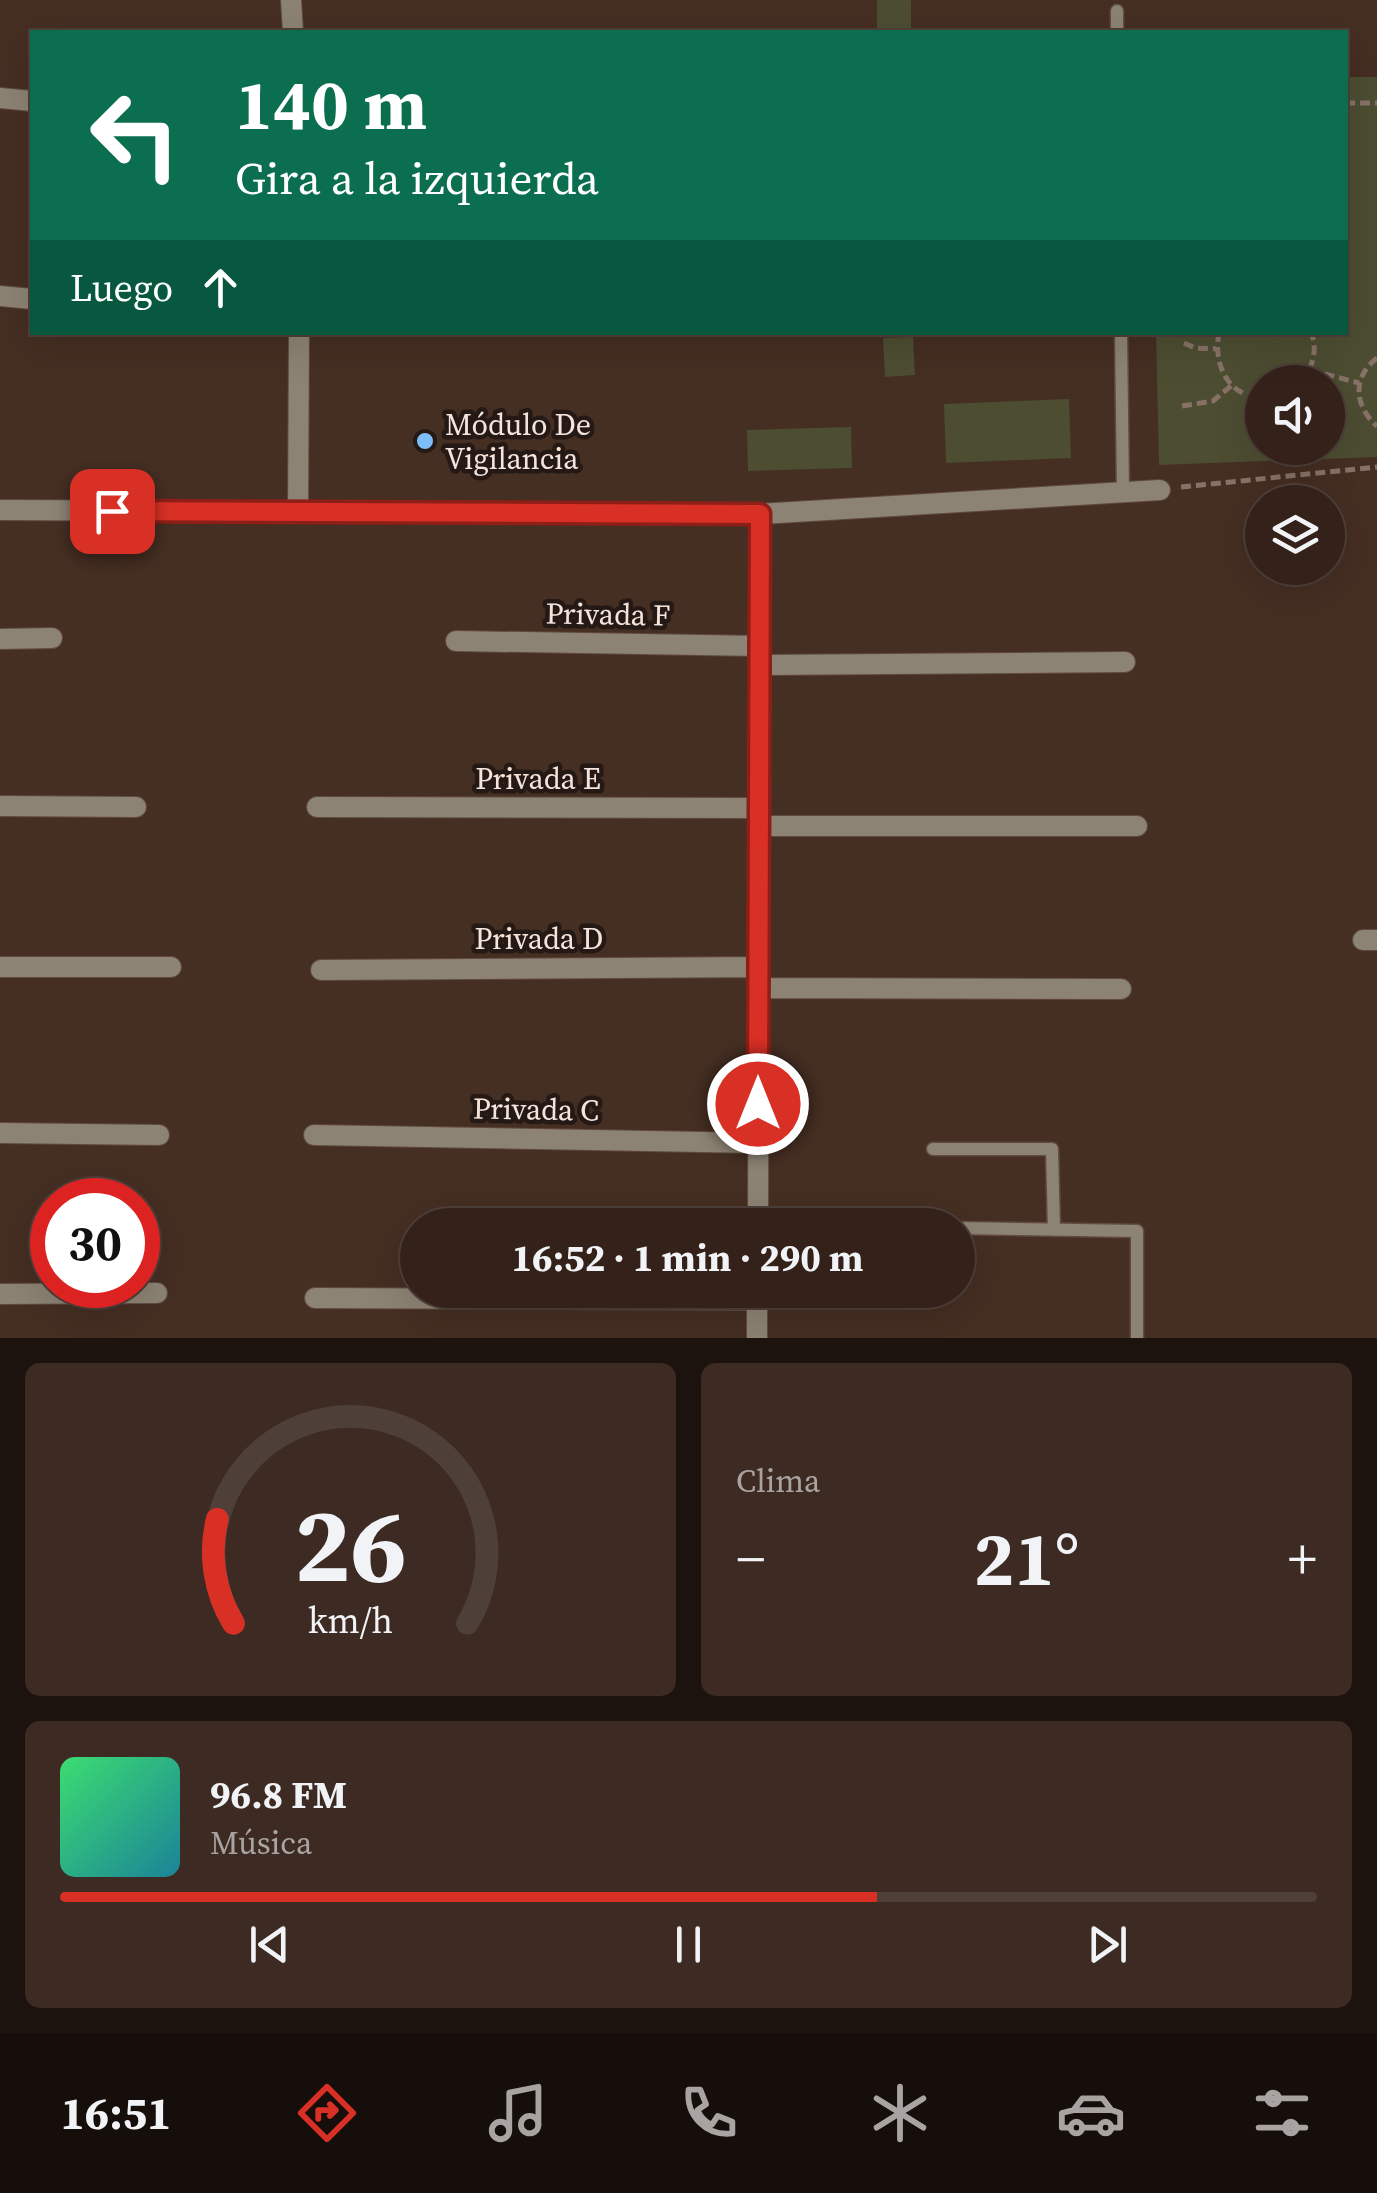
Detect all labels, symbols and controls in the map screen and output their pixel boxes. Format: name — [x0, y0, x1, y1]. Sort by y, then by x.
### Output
text: 140 m — [235, 56, 427, 152]
icon: left — [70, 70, 200, 200]
text: Gira a la izquierda — [235, 147, 599, 209]
icon: ahead — [193, 260, 248, 315]
text: Luego — [70, 262, 173, 314]
map controls — [1245, 365, 1345, 585]
button: sound — [1245, 365, 1345, 465]
place label: Módulo De Vigilancia — [445, 404, 591, 479]
marker: Módulo De Vigilancia — [414, 430, 436, 452]
pin — [70, 469, 155, 554]
icon: arrive — [85, 484, 140, 539]
button: layers — [1245, 485, 1345, 585]
street label: Privada F — [545, 592, 671, 636]
street label: Privada E — [475, 758, 601, 799]
street label: Privada D — [475, 918, 603, 959]
position arrow — [706, 1052, 810, 1156]
street label: Privada C — [472, 1087, 600, 1131]
speed limit sign: 30 — [30, 1178, 160, 1308]
text: 16:52 · 1 min · 290 m — [511, 1232, 864, 1284]
text: Clima — [736, 1459, 820, 1503]
text: 26 — [294, 1473, 407, 1616]
text: 21° — [974, 1507, 1079, 1610]
text: − — [736, 1521, 765, 1596]
text: + — [1288, 1521, 1317, 1596]
text: km/h — [308, 1596, 393, 1645]
text: 96.8 FM — [210, 1769, 347, 1821]
text: Música — [210, 1821, 312, 1865]
icon: previous — [242, 1917, 297, 1972]
icon: pause — [661, 1917, 716, 1972]
icon: next — [1080, 1917, 1135, 1972]
icon: directions — [292, 2078, 362, 2148]
icon: music — [483, 2078, 553, 2148]
icon: phone — [674, 2078, 744, 2148]
icon: climate — [865, 2078, 935, 2148]
icon: car — [1056, 2078, 1126, 2148]
icon: filters — [1247, 2078, 1317, 2148]
text: 16:51 — [60, 2082, 171, 2144]

